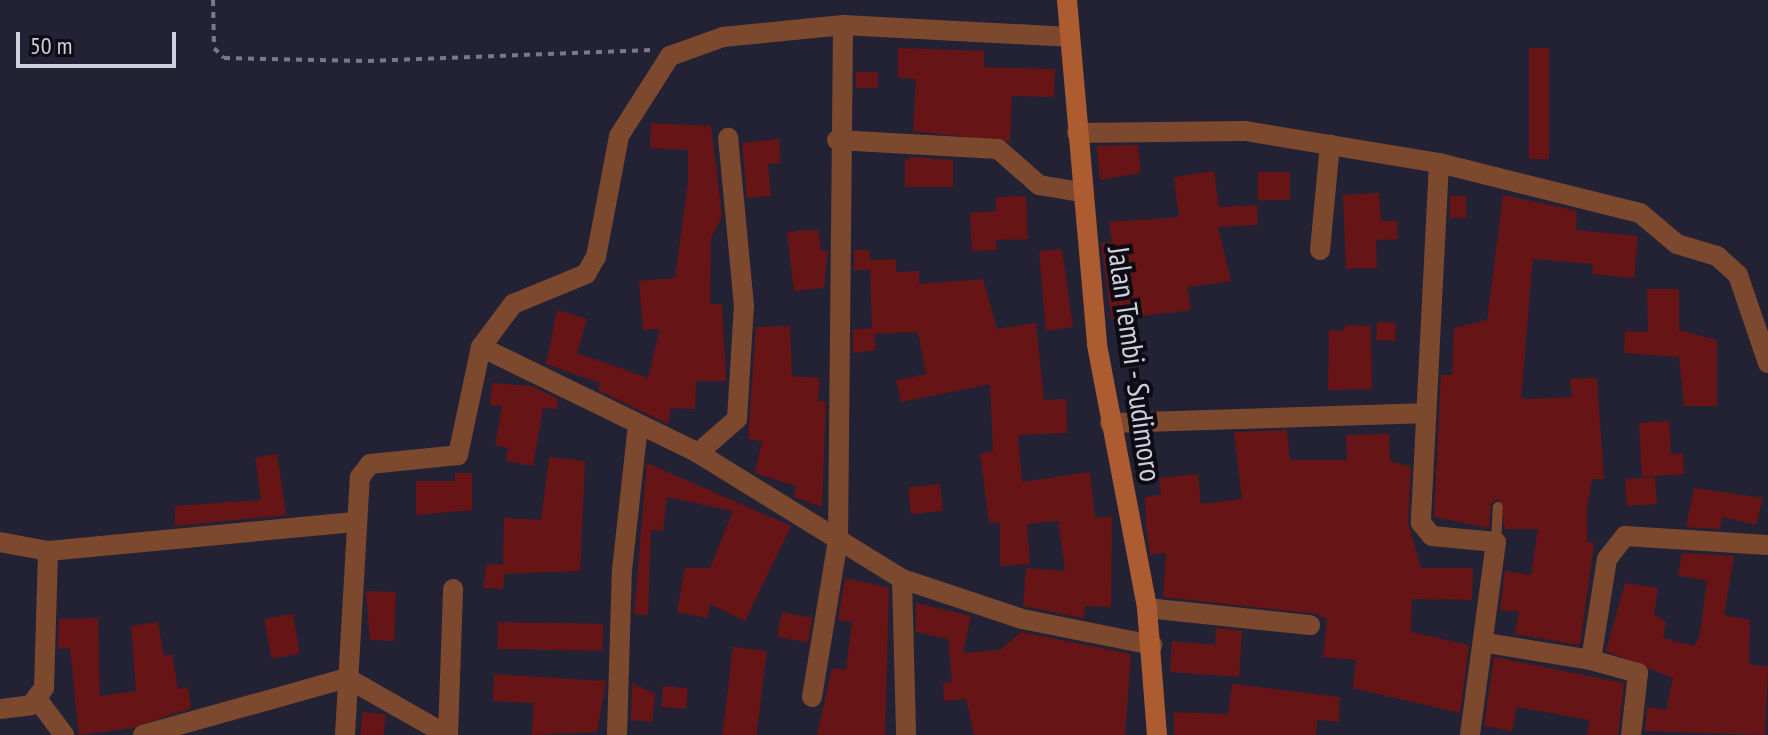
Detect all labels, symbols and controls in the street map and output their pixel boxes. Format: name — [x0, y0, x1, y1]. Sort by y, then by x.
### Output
scale bar — [20, 16, 180, 66]
text: 50 m — [30, 30, 72, 61]
street label: Jalan Tembi - Sudimoro — [1100, 243, 1170, 485]

